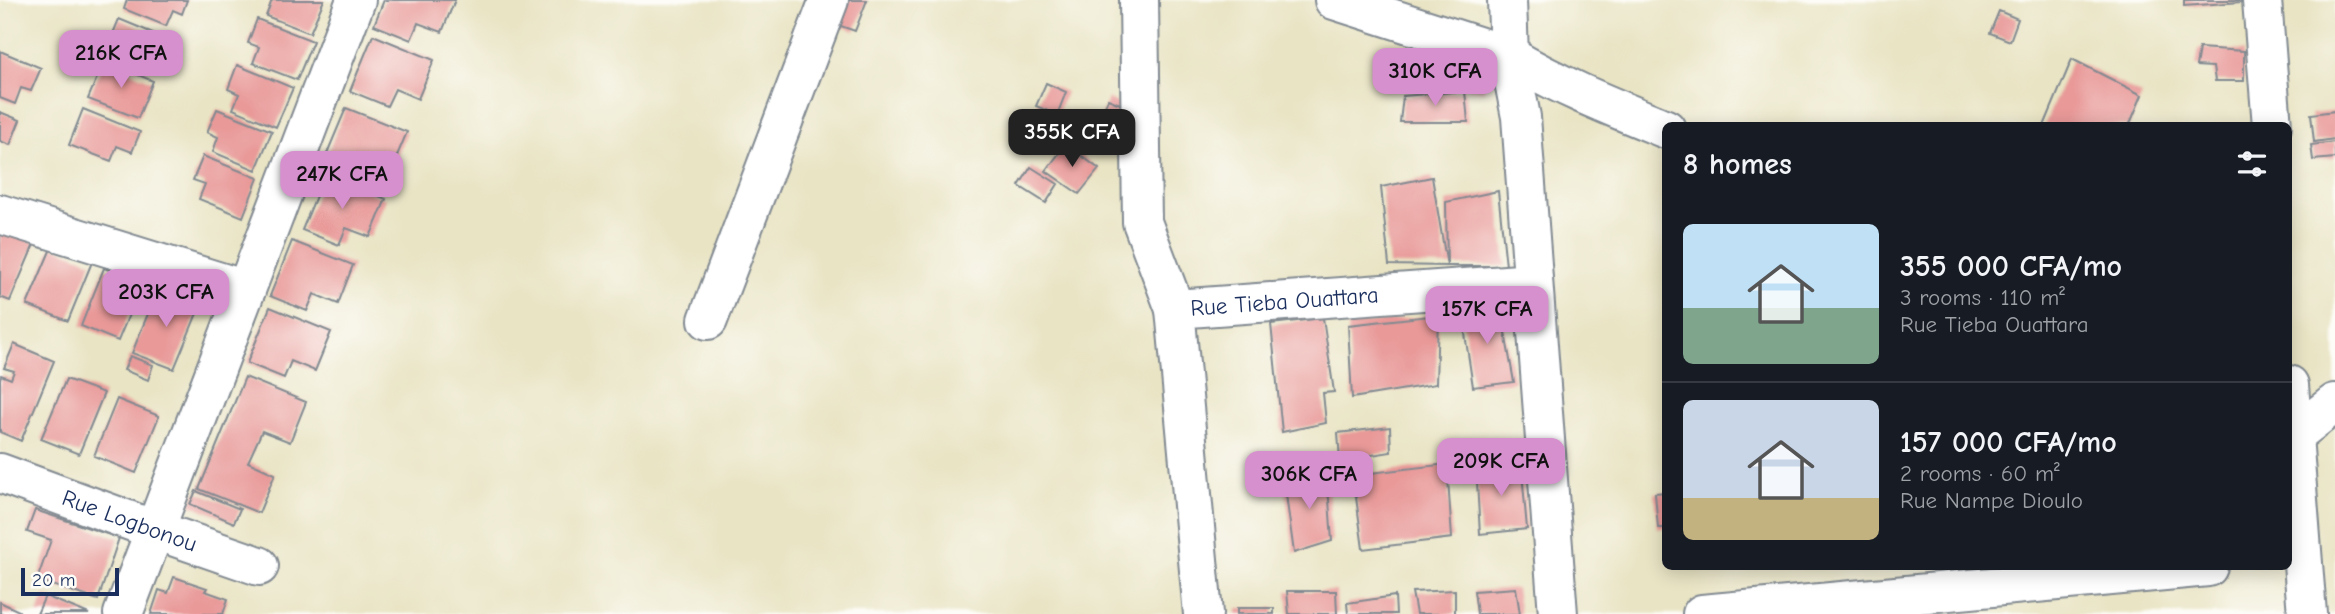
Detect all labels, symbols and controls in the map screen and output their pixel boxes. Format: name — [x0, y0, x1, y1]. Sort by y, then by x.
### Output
pin: 216K CFA — [49, 31, 193, 90]
text: 216K CFA — [75, 39, 167, 66]
pin: 310K CFA — [1363, 48, 1507, 108]
text: 310K CFA — [1388, 57, 1482, 84]
pin: 355K CFA — [1000, 110, 1144, 169]
text: 355K CFA — [1024, 118, 1120, 145]
icon: filters — [2233, 145, 2271, 183]
text: 8 homes — [1683, 147, 1792, 182]
pin: 247K CFA — [270, 152, 414, 211]
text: 247K CFA — [296, 160, 388, 187]
text: 355 000 CFA/mo — [1900, 249, 2122, 284]
icon: home — [1739, 252, 1823, 336]
pin: 203K CFA — [94, 270, 238, 329]
text: 203K CFA — [118, 278, 214, 305]
street label: Rue Tieba Ouattara — [1189, 281, 1380, 322]
text: 3 rooms · 110 m² — [1900, 284, 2065, 311]
pin: 157K CFA — [1415, 286, 1559, 346]
text: 157K CFA — [1441, 295, 1533, 322]
text: Rue Tieba Ouattara — [1900, 311, 2089, 338]
text: 157 000 CFA/mo — [1900, 425, 2117, 460]
icon: home — [1739, 428, 1823, 512]
pin: 209K CFA — [1429, 438, 1573, 498]
text: 209K CFA — [1453, 447, 1549, 474]
pin: 306K CFA — [1237, 452, 1381, 511]
text: 306K CFA — [1261, 460, 1357, 487]
text: 2 rooms · 60 m² — [1900, 460, 2060, 487]
street label: Rue Logbonou — [58, 484, 200, 557]
text: Rue Nampe Dioulo — [1900, 487, 2083, 514]
scale bar — [21, 565, 119, 597]
text: 20 m — [32, 569, 76, 591]

